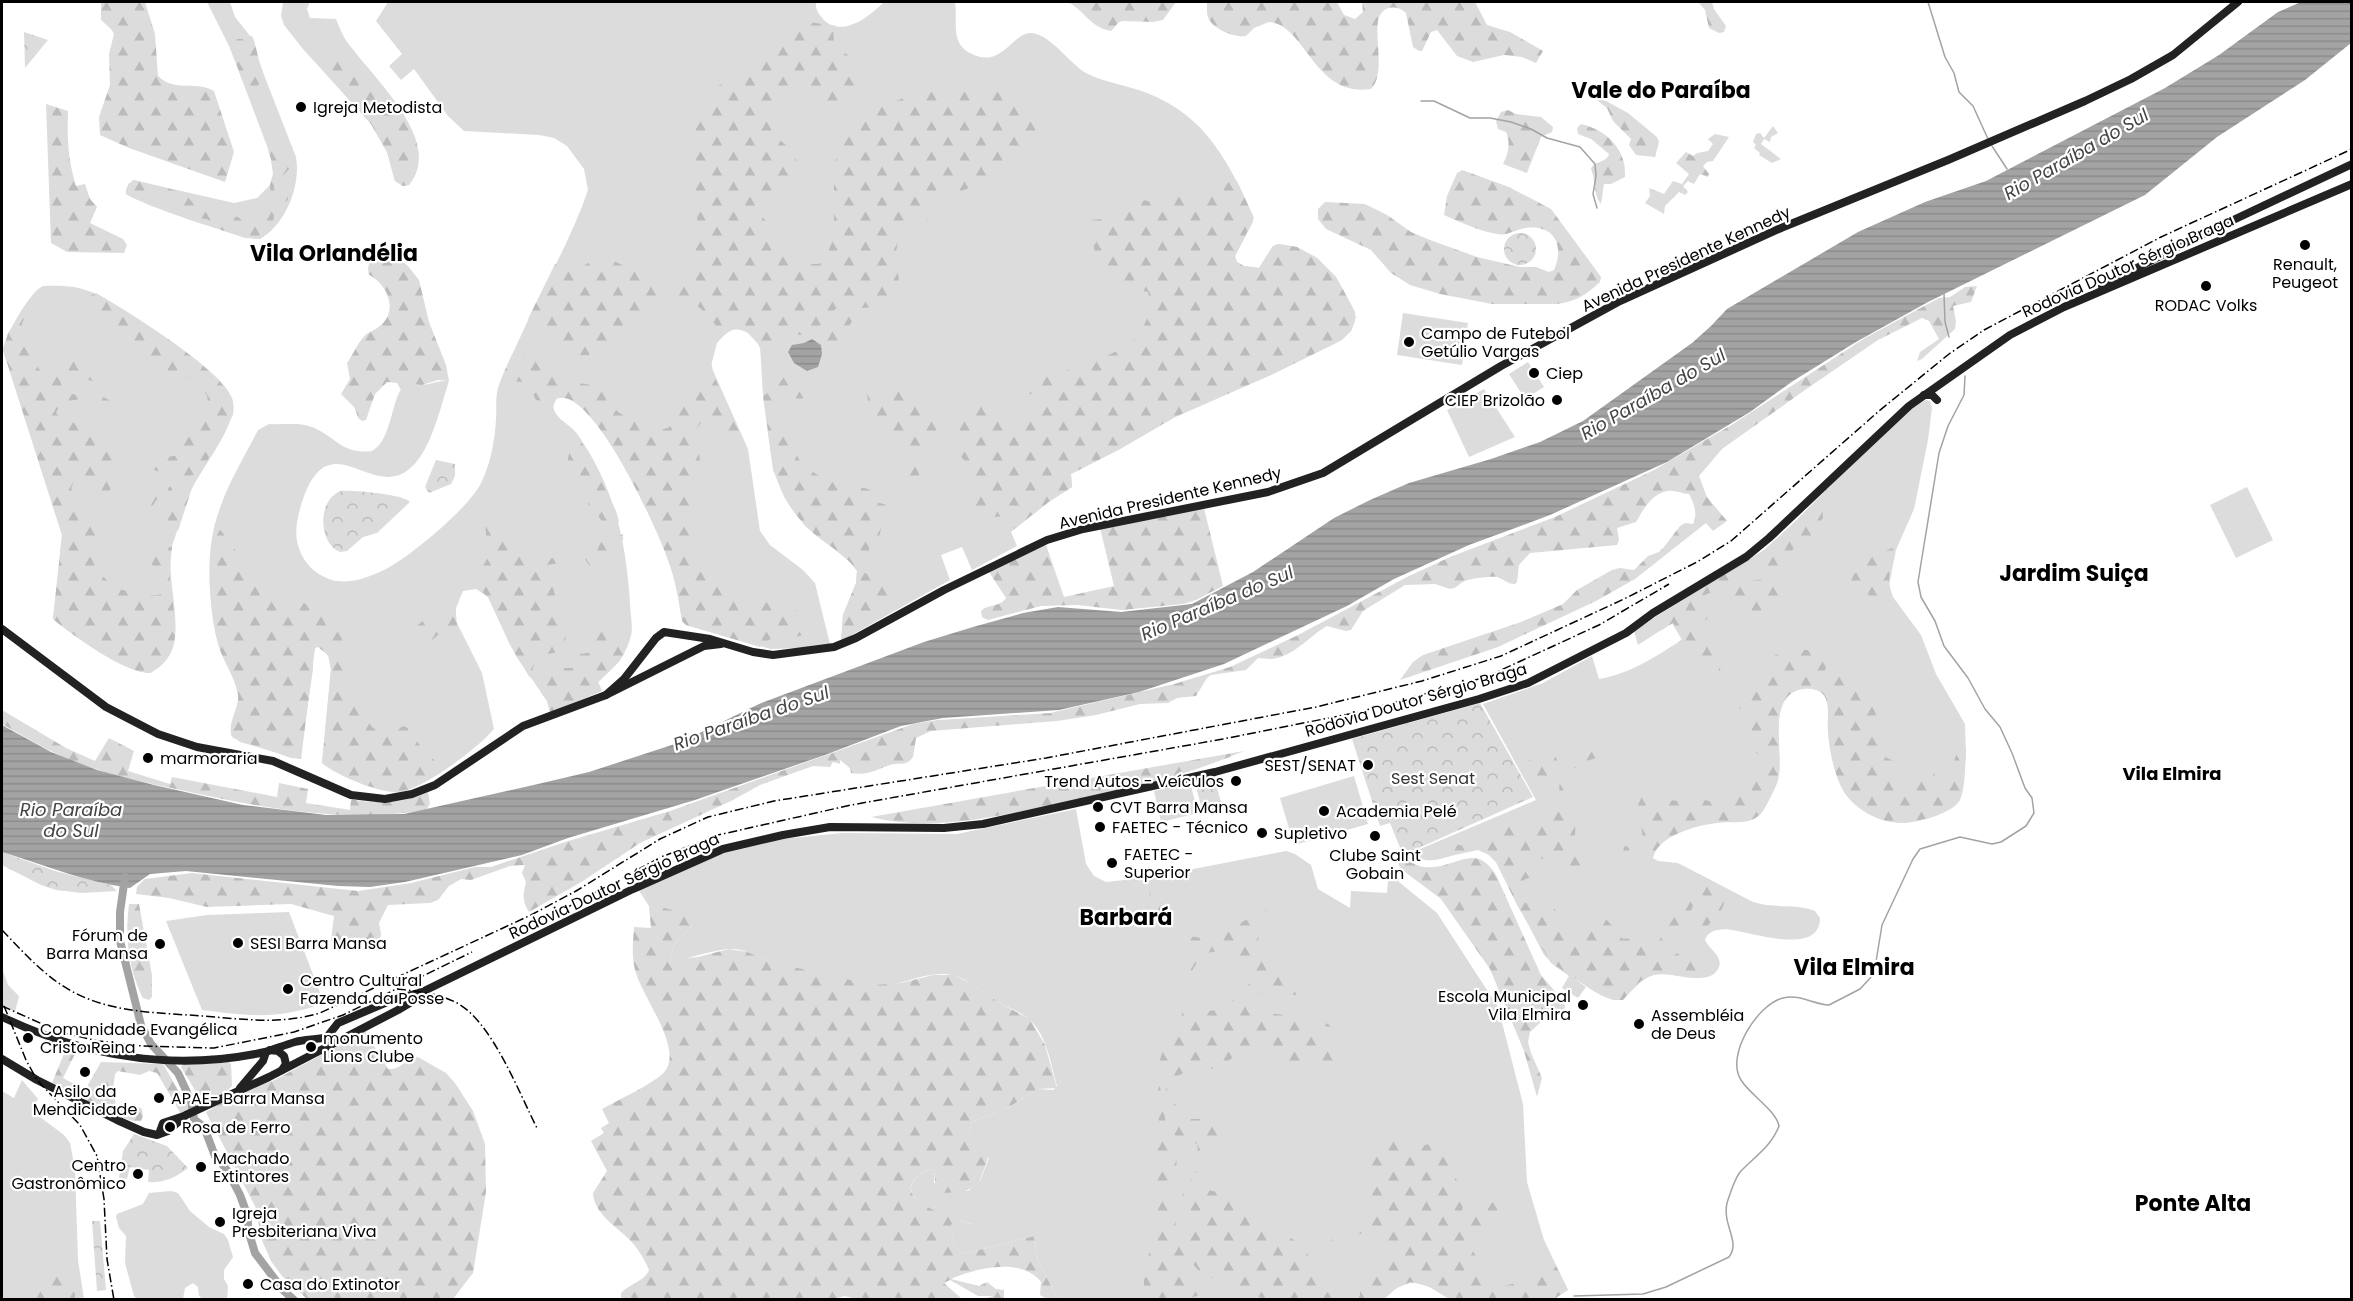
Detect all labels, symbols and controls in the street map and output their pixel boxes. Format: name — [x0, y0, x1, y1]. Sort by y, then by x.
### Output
district label: Vale do Paraíba — [1571, 75, 1751, 106]
place label: Igreja Metodista — [313, 96, 442, 119]
marker: Igreja Metodista — [294, 100, 308, 114]
water label: Rio Paraíba do Sul — [1999, 102, 2153, 206]
street label: Avenida Presidente Kennedy — [1578, 200, 1794, 318]
street label: Rodovia Doutor Sérgio Braga — [2018, 209, 2238, 323]
district label: Vila Orlandélia — [250, 238, 418, 269]
marker: Renault, Peugeot — [2298, 238, 2312, 252]
place label: Renault, Peugeot — [2272, 253, 2338, 294]
marker: RODAC Volks — [2199, 279, 2213, 293]
place label: RODAC Volks — [2155, 294, 2257, 317]
place label: Campo de Futebol Getúlio Vargas — [1421, 322, 1570, 363]
marker: Campo de Futebol Getúlio Vargas — [1402, 335, 1416, 349]
water label: Rio Paraíba do Sul — [1576, 342, 1730, 446]
place label: Ciep — [1546, 362, 1583, 385]
marker: Ciep — [1527, 366, 1541, 380]
place label: CIEP Brizolão — [1445, 389, 1545, 412]
marker: CIEP Brizolão — [1550, 393, 1564, 407]
street label: Avenida Presidente Kennedy — [1056, 461, 1284, 535]
district label: Jardim Suiça — [1999, 558, 2149, 589]
water label: Rio Paraíba do Sul — [1137, 559, 1298, 646]
street label: Rodovia Doutor Sérgio Braga — [1302, 657, 1530, 743]
water label: Rio Paraíba do Sul — [670, 679, 833, 756]
place label: marmoraria — [160, 747, 258, 770]
marker: marmoraria — [141, 751, 155, 765]
place label: SEST/SENAT — [1264, 754, 1356, 777]
marker: SEST/SENAT — [1361, 758, 1375, 772]
district label: Vila Elmira — [2122, 761, 2222, 786]
park label: Sest Senat — [1391, 767, 1475, 790]
place label: Trend Autos - Veículos — [1044, 770, 1224, 793]
marker: Trend Autos - Veículos — [1229, 774, 1243, 788]
place label: CVT Barra Mansa — [1110, 796, 1248, 819]
water label: Rio Paraíba do Sul — [20, 797, 122, 843]
marker: CVT Barra Mansa — [1091, 800, 1105, 814]
place label: Academia Pelé — [1336, 800, 1457, 823]
marker: Academia Pelé — [1317, 804, 1331, 818]
place label: FAETEC - Técnico — [1112, 816, 1248, 839]
marker: FAETEC - Técnico — [1093, 820, 1107, 834]
place label: Supletivo — [1274, 822, 1347, 845]
marker: Supletivo — [1255, 826, 1269, 840]
street label: Rodovia Doutor Sérgio Braga — [505, 827, 723, 945]
marker: Clube Saint Gobain — [1368, 829, 1382, 843]
place label: FAETEC - Superior — [1124, 843, 1193, 884]
place label: Clube Saint Gobain — [1329, 844, 1421, 885]
marker: FAETEC - Superior — [1105, 856, 1119, 870]
district label: Barbará — [1079, 902, 1173, 933]
place label: Fórum de Barra Mansa — [46, 924, 148, 965]
place label: SESI Barra Mansa — [250, 932, 387, 955]
marker: SESI Barra Mansa — [231, 936, 245, 950]
marker: Fórum de Barra Mansa — [153, 937, 167, 951]
district label: Vila Elmira — [1793, 952, 1915, 983]
place label: Centro Cultural Fazenda da Posse — [300, 969, 444, 1010]
marker: Centro Cultural Fazenda da Posse — [281, 982, 295, 996]
place label: Escola Municipal Vila Elmira — [1438, 985, 1571, 1026]
marker: Escola Municipal Vila Elmira — [1576, 998, 1590, 1012]
place label: Assembléia de Deus — [1651, 1004, 1744, 1045]
marker: Assembléia de Deus — [1632, 1017, 1646, 1031]
place label: Comunidade Evangélica Cristo Reina — [40, 1018, 238, 1059]
place label: monumento Lions Clube — [323, 1027, 423, 1068]
marker: Comunidade Evangélica Cristo Reina — [21, 1031, 35, 1045]
marker: monumento Lions Clube — [304, 1040, 318, 1054]
marker: Asilo da Mendicidade — [78, 1065, 92, 1079]
place label: Asilo da Mendicidade — [33, 1080, 137, 1121]
place label: APAE- Barra Mansa — [171, 1087, 325, 1110]
marker: APAE- Barra Mansa — [152, 1091, 166, 1105]
place label: Rosa de Ferro — [182, 1116, 291, 1139]
marker: Rosa de Ferro — [163, 1120, 177, 1134]
place label: Machado Extintores — [213, 1147, 289, 1188]
place label: Centro Gastronômico — [12, 1154, 126, 1195]
marker: Machado Extintores — [194, 1160, 208, 1174]
marker: Centro Gastronômico — [131, 1167, 145, 1181]
district label: Ponte Alta — [2135, 1188, 2251, 1219]
place label: Igreja Presbiteriana Viva — [232, 1202, 377, 1243]
marker: Igreja Presbiteriana Viva — [213, 1215, 227, 1229]
place label: Casa do Extinotor — [260, 1273, 400, 1296]
marker: Casa do Extinotor — [241, 1277, 255, 1291]

